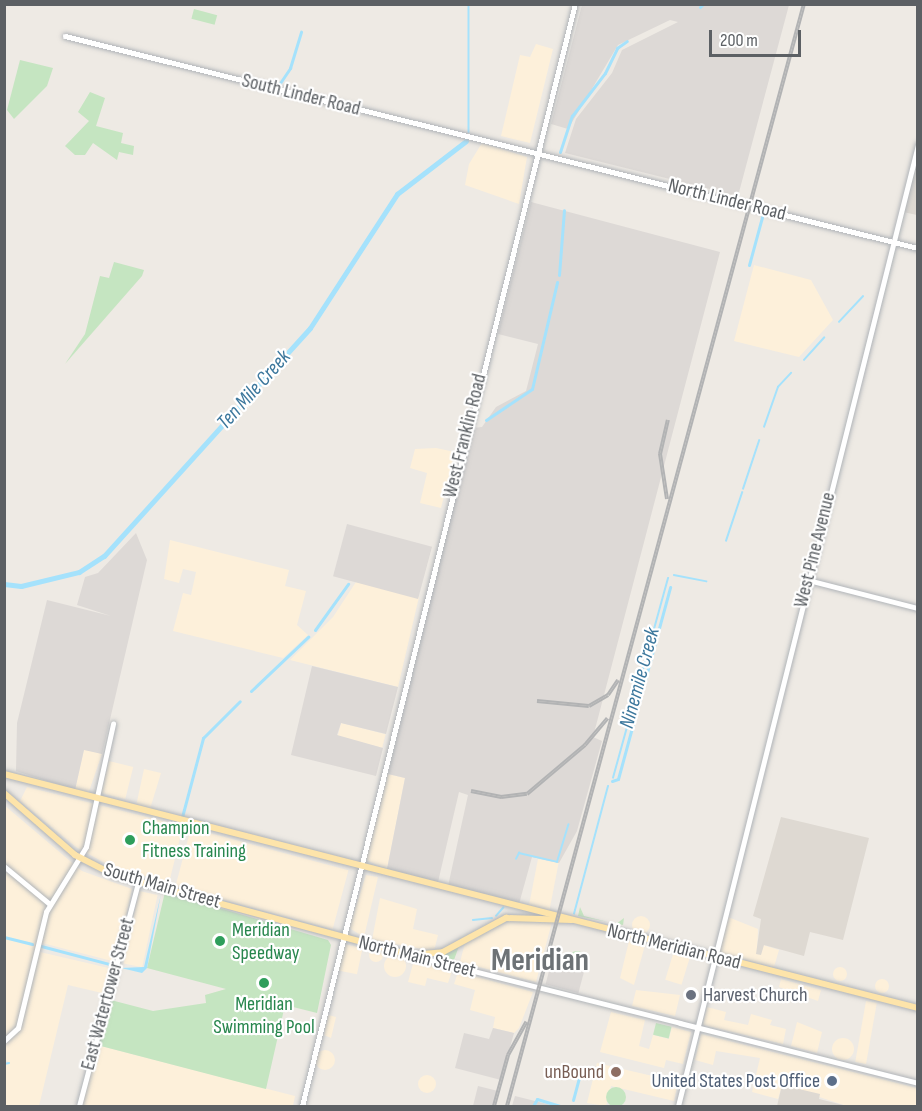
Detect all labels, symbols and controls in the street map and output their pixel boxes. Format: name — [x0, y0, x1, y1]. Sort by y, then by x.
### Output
scale bar — [712, 18, 804, 56]
text: 200 m — [720, 30, 758, 51]
street label: South Linder Road — [239, 69, 363, 121]
street label: North Linder Road — [666, 174, 788, 226]
water label: Ten Mile Creek — [212, 345, 296, 435]
street label: West Franklin Road — [438, 371, 492, 501]
street label: West Pine Avenue — [789, 490, 841, 610]
water label: Ninemile Creek — [614, 625, 666, 731]
place label: Champion Fitness Training — [142, 816, 246, 863]
marker: Champion Fitness Training — [123, 833, 137, 847]
street label: South Main Street — [101, 858, 223, 914]
street label: East Watertower Street — [76, 915, 140, 1073]
place label: Meridian Speedway — [232, 918, 299, 965]
street label: North Meridian Road — [605, 919, 743, 975]
street label: North Main Street — [356, 931, 478, 983]
marker: Meridian Speedway — [213, 934, 227, 948]
district label: Meridian — [491, 942, 589, 980]
marker: Meridian Swimming Pool — [257, 976, 271, 990]
place label: Harvest Church — [703, 983, 807, 1007]
marker: Harvest Church — [684, 988, 698, 1002]
place label: Meridian Swimming Pool — [213, 993, 315, 1040]
place label: unBound — [545, 1060, 604, 1084]
marker: unBound — [609, 1065, 623, 1079]
place label: United States Post Office — [652, 1069, 820, 1093]
marker: United States Post Office — [825, 1074, 839, 1088]

